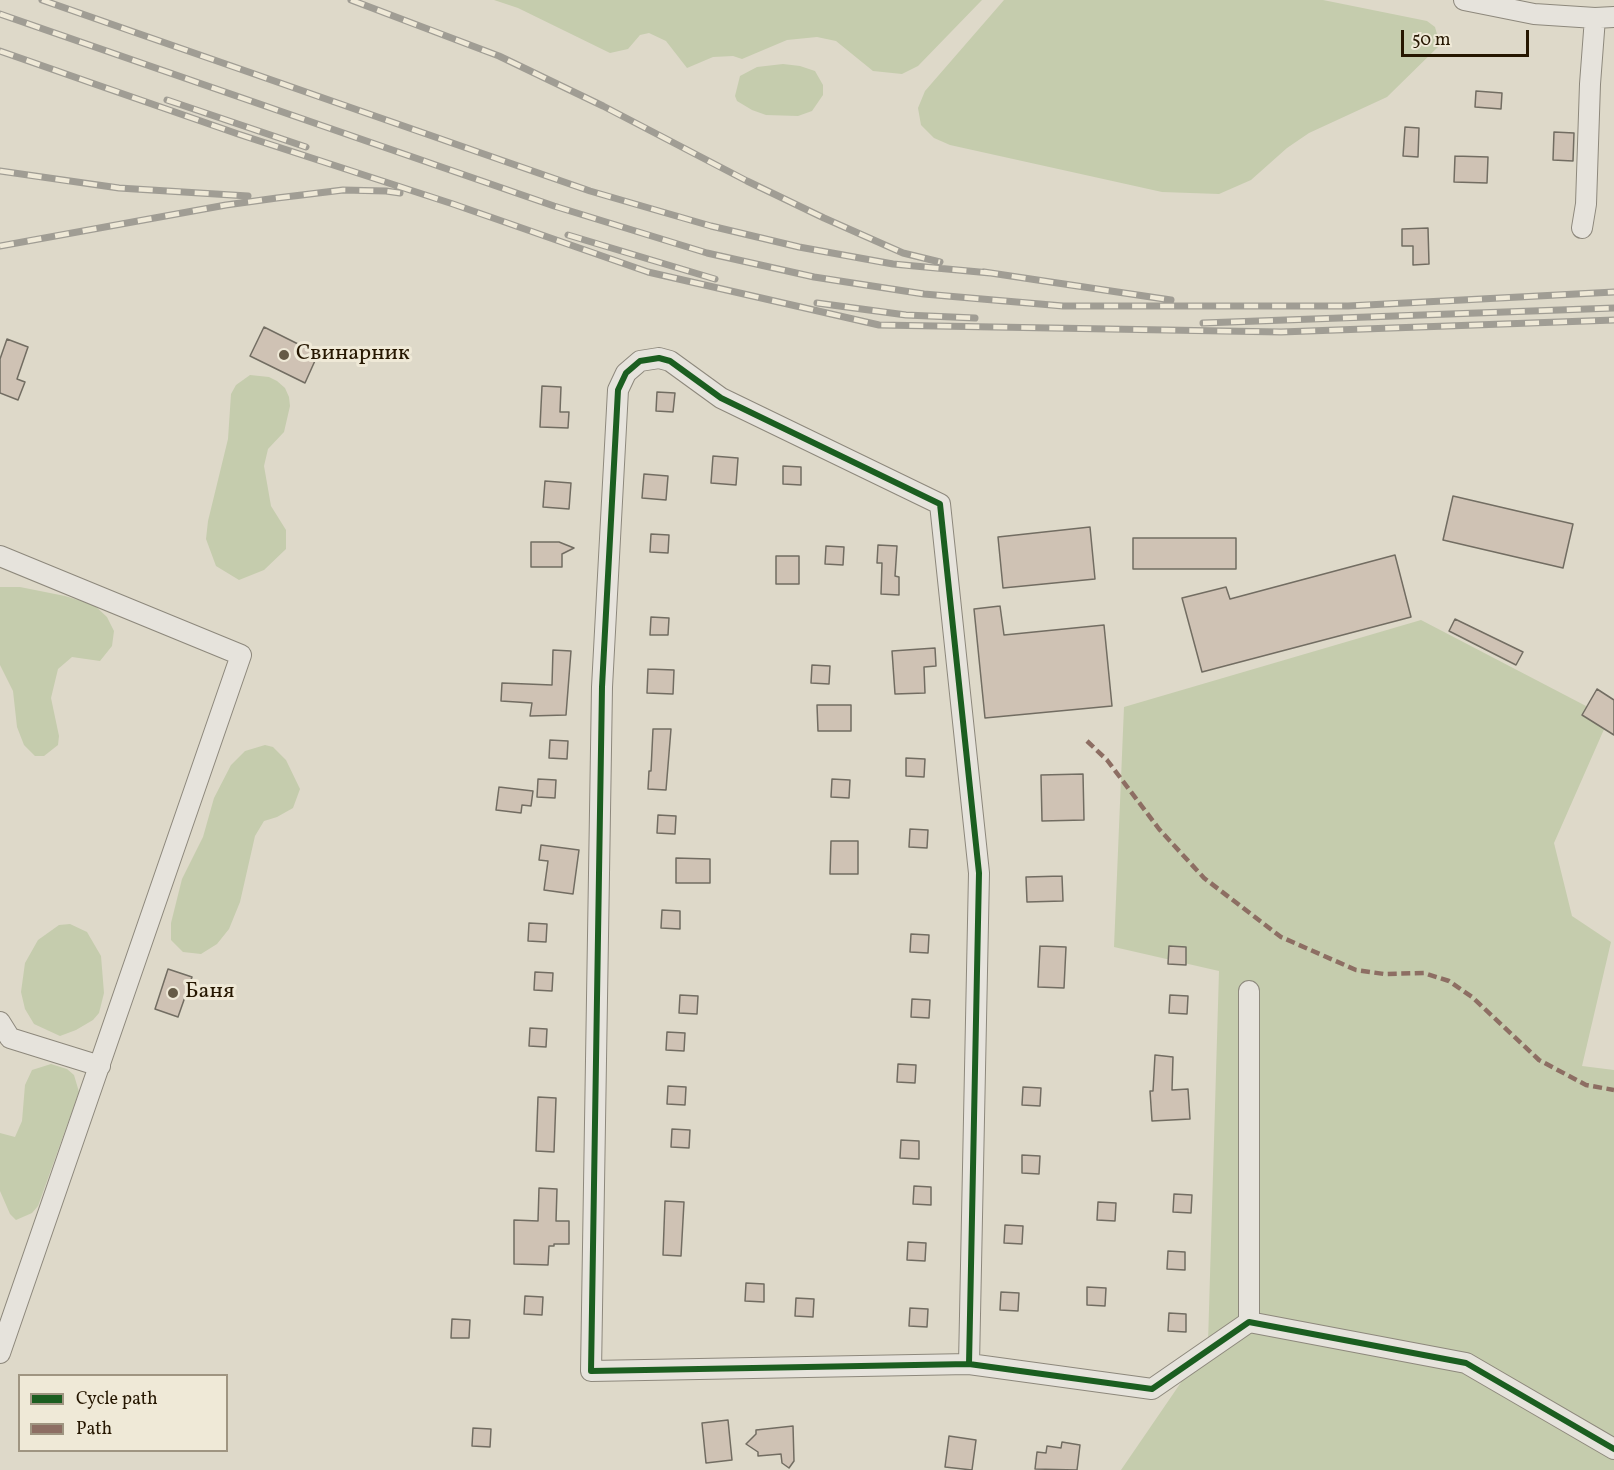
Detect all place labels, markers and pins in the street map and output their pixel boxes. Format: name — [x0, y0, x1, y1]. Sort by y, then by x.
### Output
place label: Свинарник — [296, 342, 410, 368]
marker: Свинарник — [277, 348, 291, 362]
place label: Баня — [185, 980, 234, 1006]
marker: Баня — [166, 986, 180, 1000]

